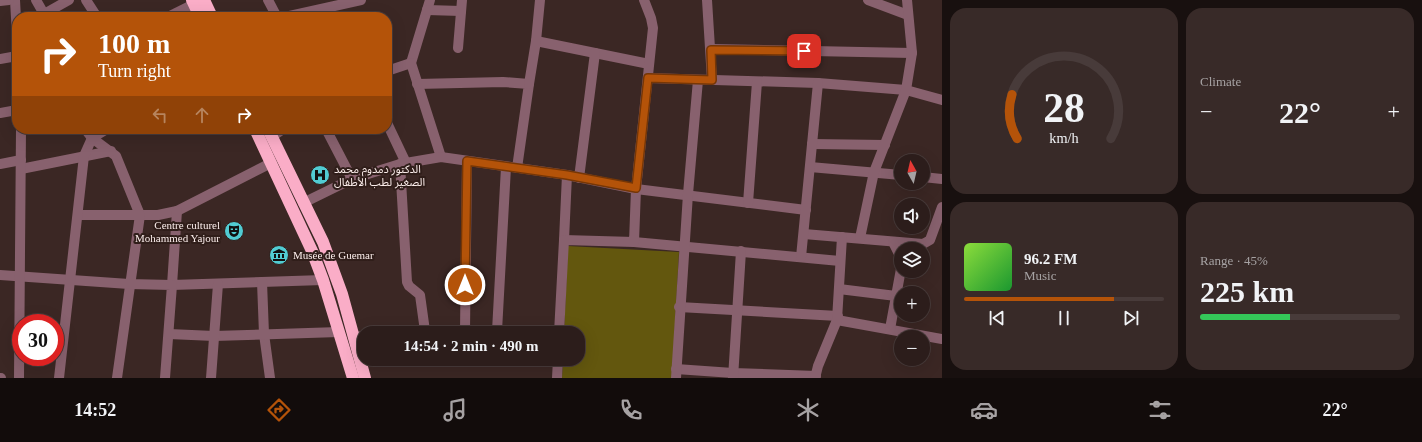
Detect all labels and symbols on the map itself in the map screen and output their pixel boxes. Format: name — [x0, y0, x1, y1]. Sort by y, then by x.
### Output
pin — [787, 34, 821, 68]
north arrow — [894, 154, 930, 190]
place label: الدكتور دمدوم محمد الصغير لطب الأطفال — [334, 163, 425, 189]
hospital icon: الدكتور دمدوم محمد الصغير لطب الأطفال — [309, 164, 331, 186]
place label: Centre culturel Mohammed Yajour — [135, 219, 220, 244]
theatre icon: Centre culturel Mohammed Yajour — [223, 220, 245, 242]
museum icon: Musée de Guemar — [268, 244, 290, 266]
place label: Musée de Guemar — [293, 249, 374, 261]
position arrow — [444, 264, 486, 306]
speed limit sign: 30 — [12, 314, 64, 366]

